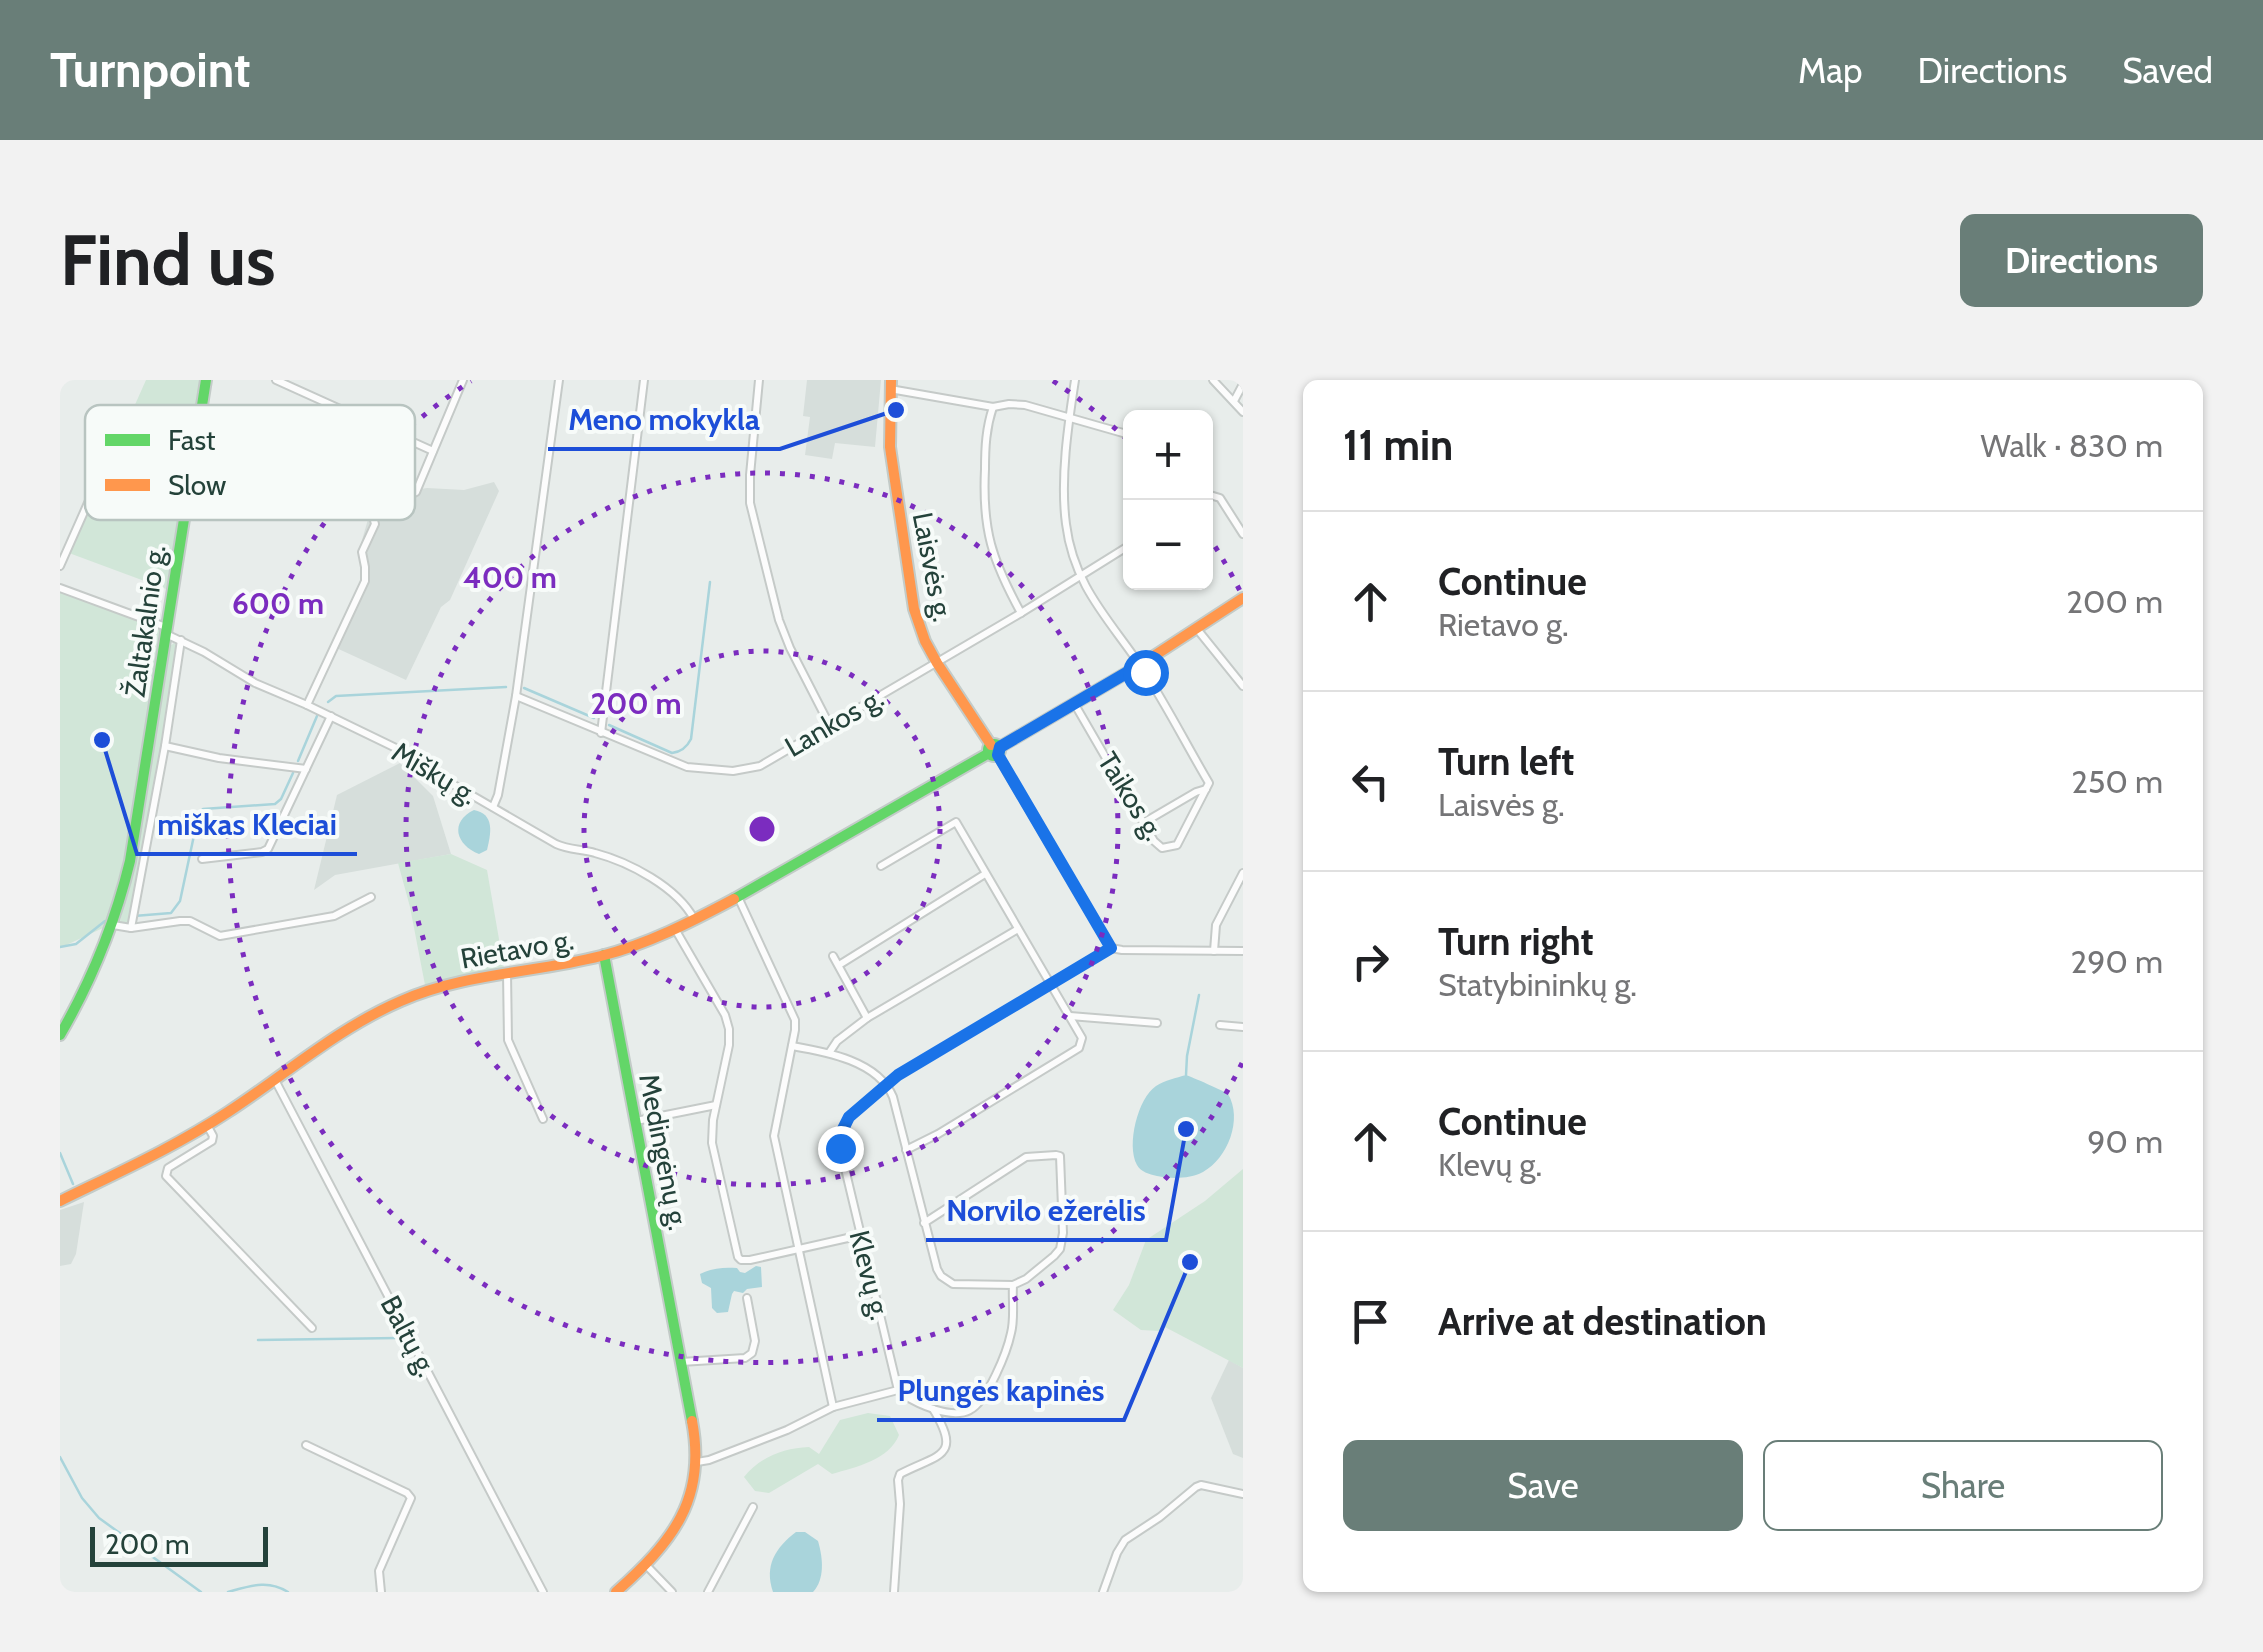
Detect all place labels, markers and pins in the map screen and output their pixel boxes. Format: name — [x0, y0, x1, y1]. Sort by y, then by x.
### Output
callout: Meno mokykla — [548, 389, 780, 449]
callout: miškas Kleciai — [137, 794, 357, 854]
centre of rings — [744, 811, 780, 847]
callout: Norvilo ežerėlis — [926, 1180, 1166, 1240]
callout: Plungės kapinės — [877, 1360, 1124, 1420]

